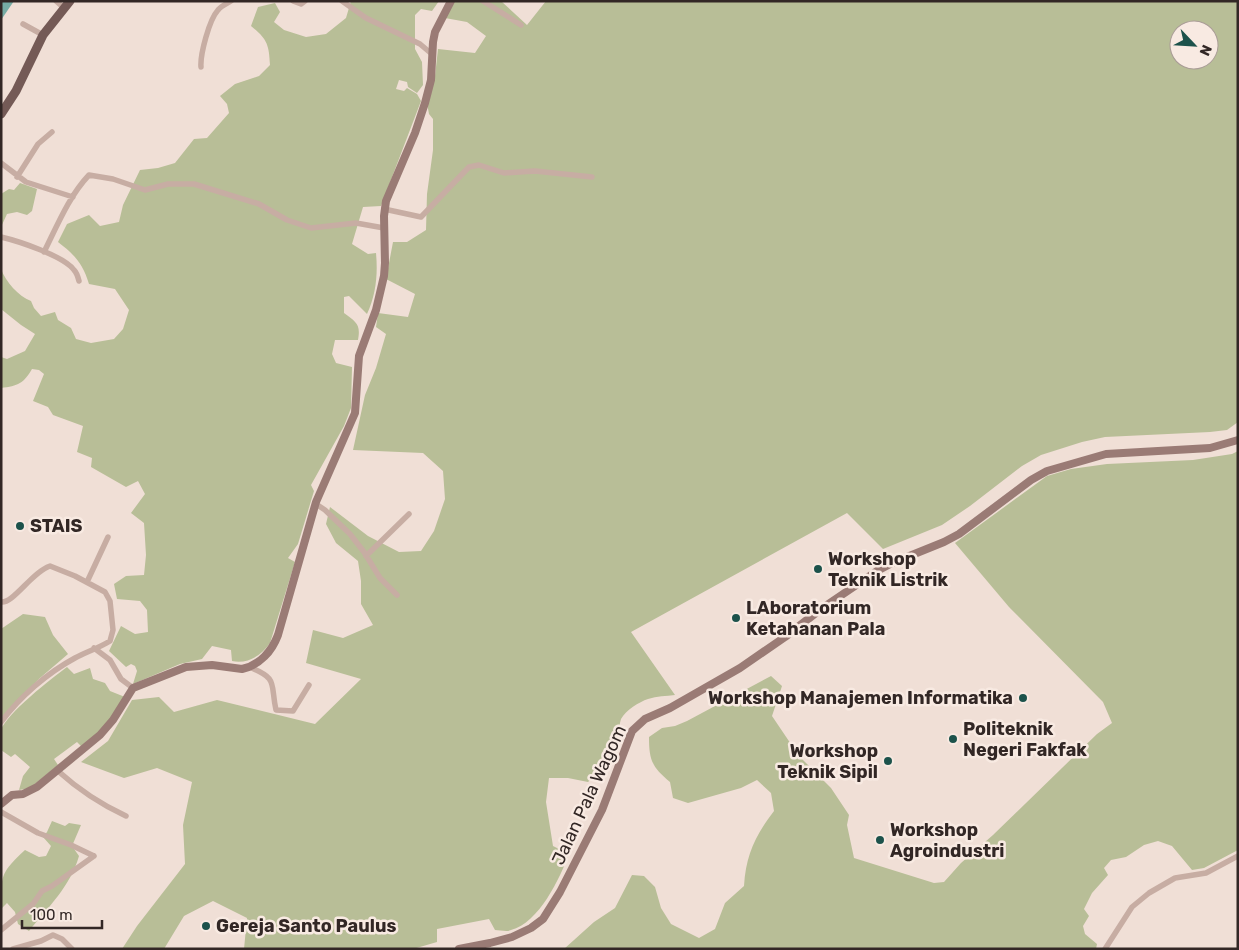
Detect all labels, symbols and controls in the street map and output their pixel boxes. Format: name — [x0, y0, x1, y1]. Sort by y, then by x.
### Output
north arrow — [1169, 20, 1219, 70]
text: N — [1195, 42, 1215, 58]
place label: STAIS — [30, 515, 83, 537]
marker: STAIS — [14, 520, 26, 532]
place label: Workshop Teknik Listrik — [828, 548, 949, 591]
marker: Workshop Teknik Listrik — [812, 563, 824, 575]
place label: LAboratorium Ketahanan Pala — [746, 597, 885, 640]
marker: LAboratorium Ketahanan Pala — [730, 612, 742, 624]
place label: Workshop Manajemen Informatika — [708, 687, 1013, 709]
marker: Workshop Manajemen Informatika — [1017, 692, 1029, 704]
place label: Politeknik Negeri Fakfak — [963, 718, 1087, 761]
street label: Jalan Pala Wagom — [547, 722, 631, 868]
marker: Politeknik Negeri Fakfak — [947, 733, 959, 745]
place label: Workshop Teknik Sipil — [777, 740, 878, 783]
marker: Workshop Teknik Sipil — [882, 755, 894, 767]
place label: Workshop Agroindustri — [890, 819, 1005, 862]
marker: Workshop Agroindustri — [874, 834, 886, 846]
scale bar — [22, 898, 102, 930]
text: 100 m — [30, 906, 72, 924]
place label: Gereja Santo Paulus — [216, 915, 396, 937]
marker: Gereja Santo Paulus — [200, 920, 212, 932]

